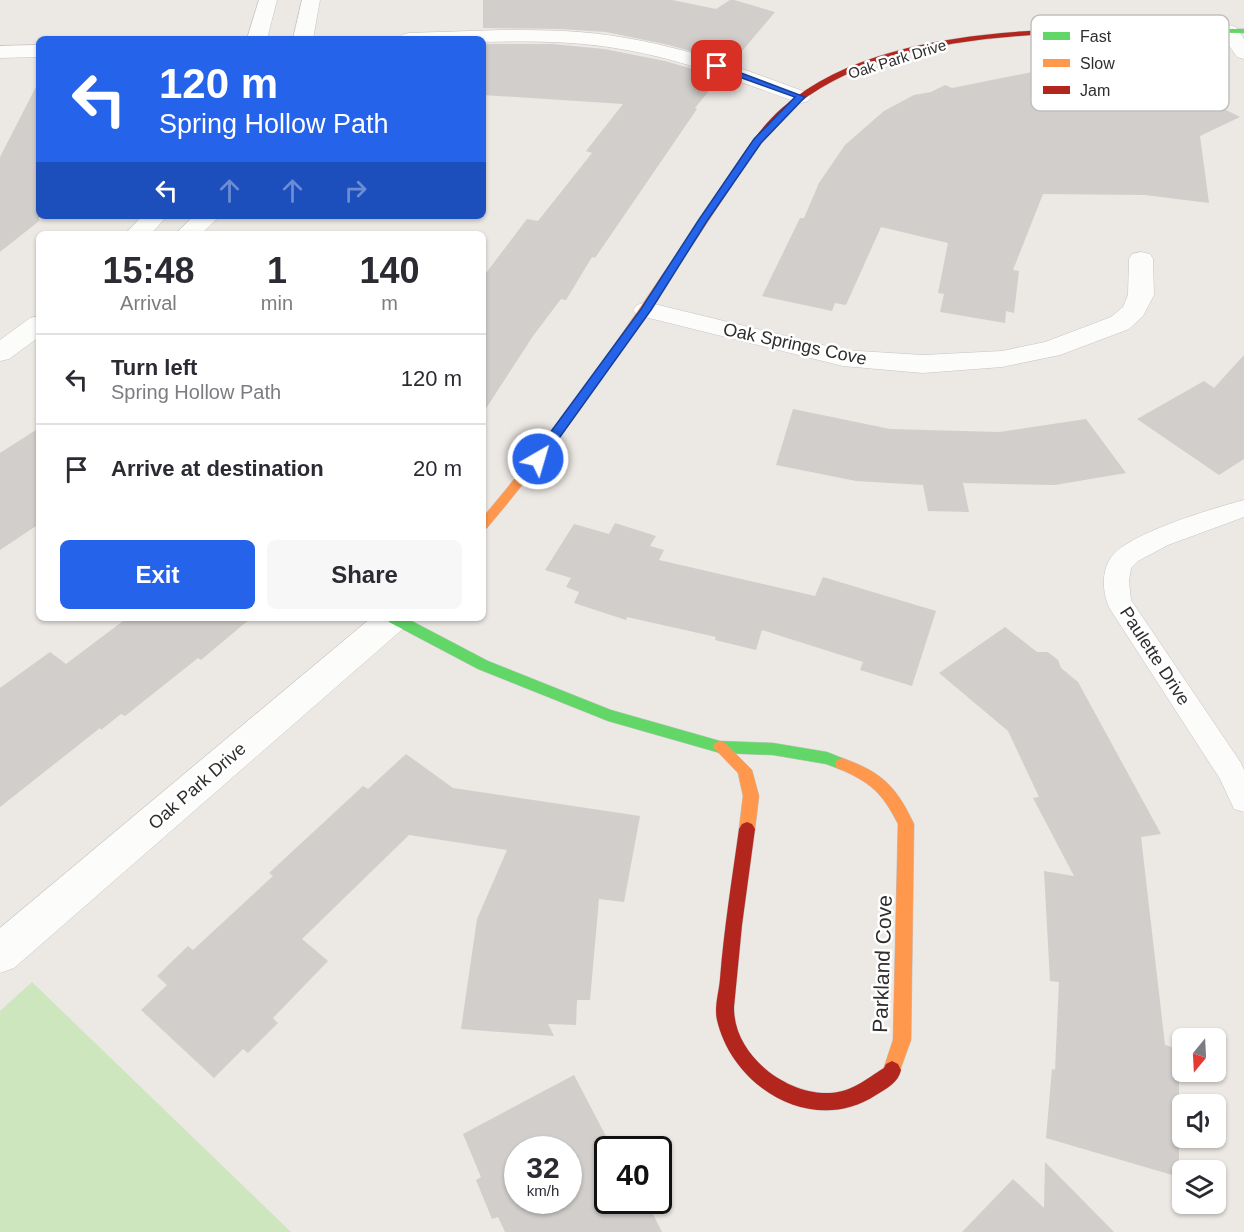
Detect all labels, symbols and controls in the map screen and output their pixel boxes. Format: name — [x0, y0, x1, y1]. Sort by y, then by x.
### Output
legend — [1031, 15, 1229, 111]
text: Fast — [1080, 28, 1112, 45]
street label: Oak Park Drive — [846, 36, 948, 82]
pin — [691, 40, 742, 91]
icon: arrive — [700, 49, 733, 82]
text: Slow — [1080, 55, 1115, 72]
icon: left — [60, 60, 138, 138]
text: 120 m — [159, 60, 278, 107]
text: Jam — [1080, 82, 1110, 99]
text: Spring Hollow Path — [159, 109, 389, 139]
icon: left — [150, 174, 183, 207]
icon: ahead — [213, 174, 246, 207]
icon: ahead — [276, 174, 309, 207]
icon: right — [339, 174, 372, 207]
text: 15:48 — [102, 250, 194, 291]
text: 1 — [267, 250, 287, 291]
text: 140 — [359, 250, 420, 291]
text: Arrival — [120, 292, 177, 314]
text: min — [261, 292, 293, 314]
text: m — [381, 292, 398, 314]
street label: Oak Springs Cove — [721, 319, 869, 369]
text: Turn left — [111, 355, 197, 380]
icon: left — [60, 363, 93, 396]
text: 120 m — [401, 366, 462, 391]
text: Spring Hollow Path — [111, 381, 281, 403]
position arrow — [506, 427, 570, 491]
icon: arrive — [60, 453, 93, 486]
text: Arrive at destination — [111, 456, 324, 481]
text: 20 m — [413, 456, 462, 481]
button: Exit — [60, 540, 255, 609]
button: Share — [267, 540, 462, 609]
street label: Paulette Drive — [1116, 603, 1194, 709]
street label: Oak Park Drive — [144, 738, 250, 834]
street label: Parkland Cove — [868, 895, 896, 1033]
north arrow — [1172, 1028, 1226, 1082]
map controls — [1172, 1028, 1226, 1214]
button: sound — [1172, 1094, 1226, 1148]
speed limit sign: 40 — [594, 1136, 672, 1214]
text: 32 — [526, 1151, 560, 1184]
button: layers — [1172, 1160, 1226, 1214]
text: km/h — [527, 1182, 559, 1199]

